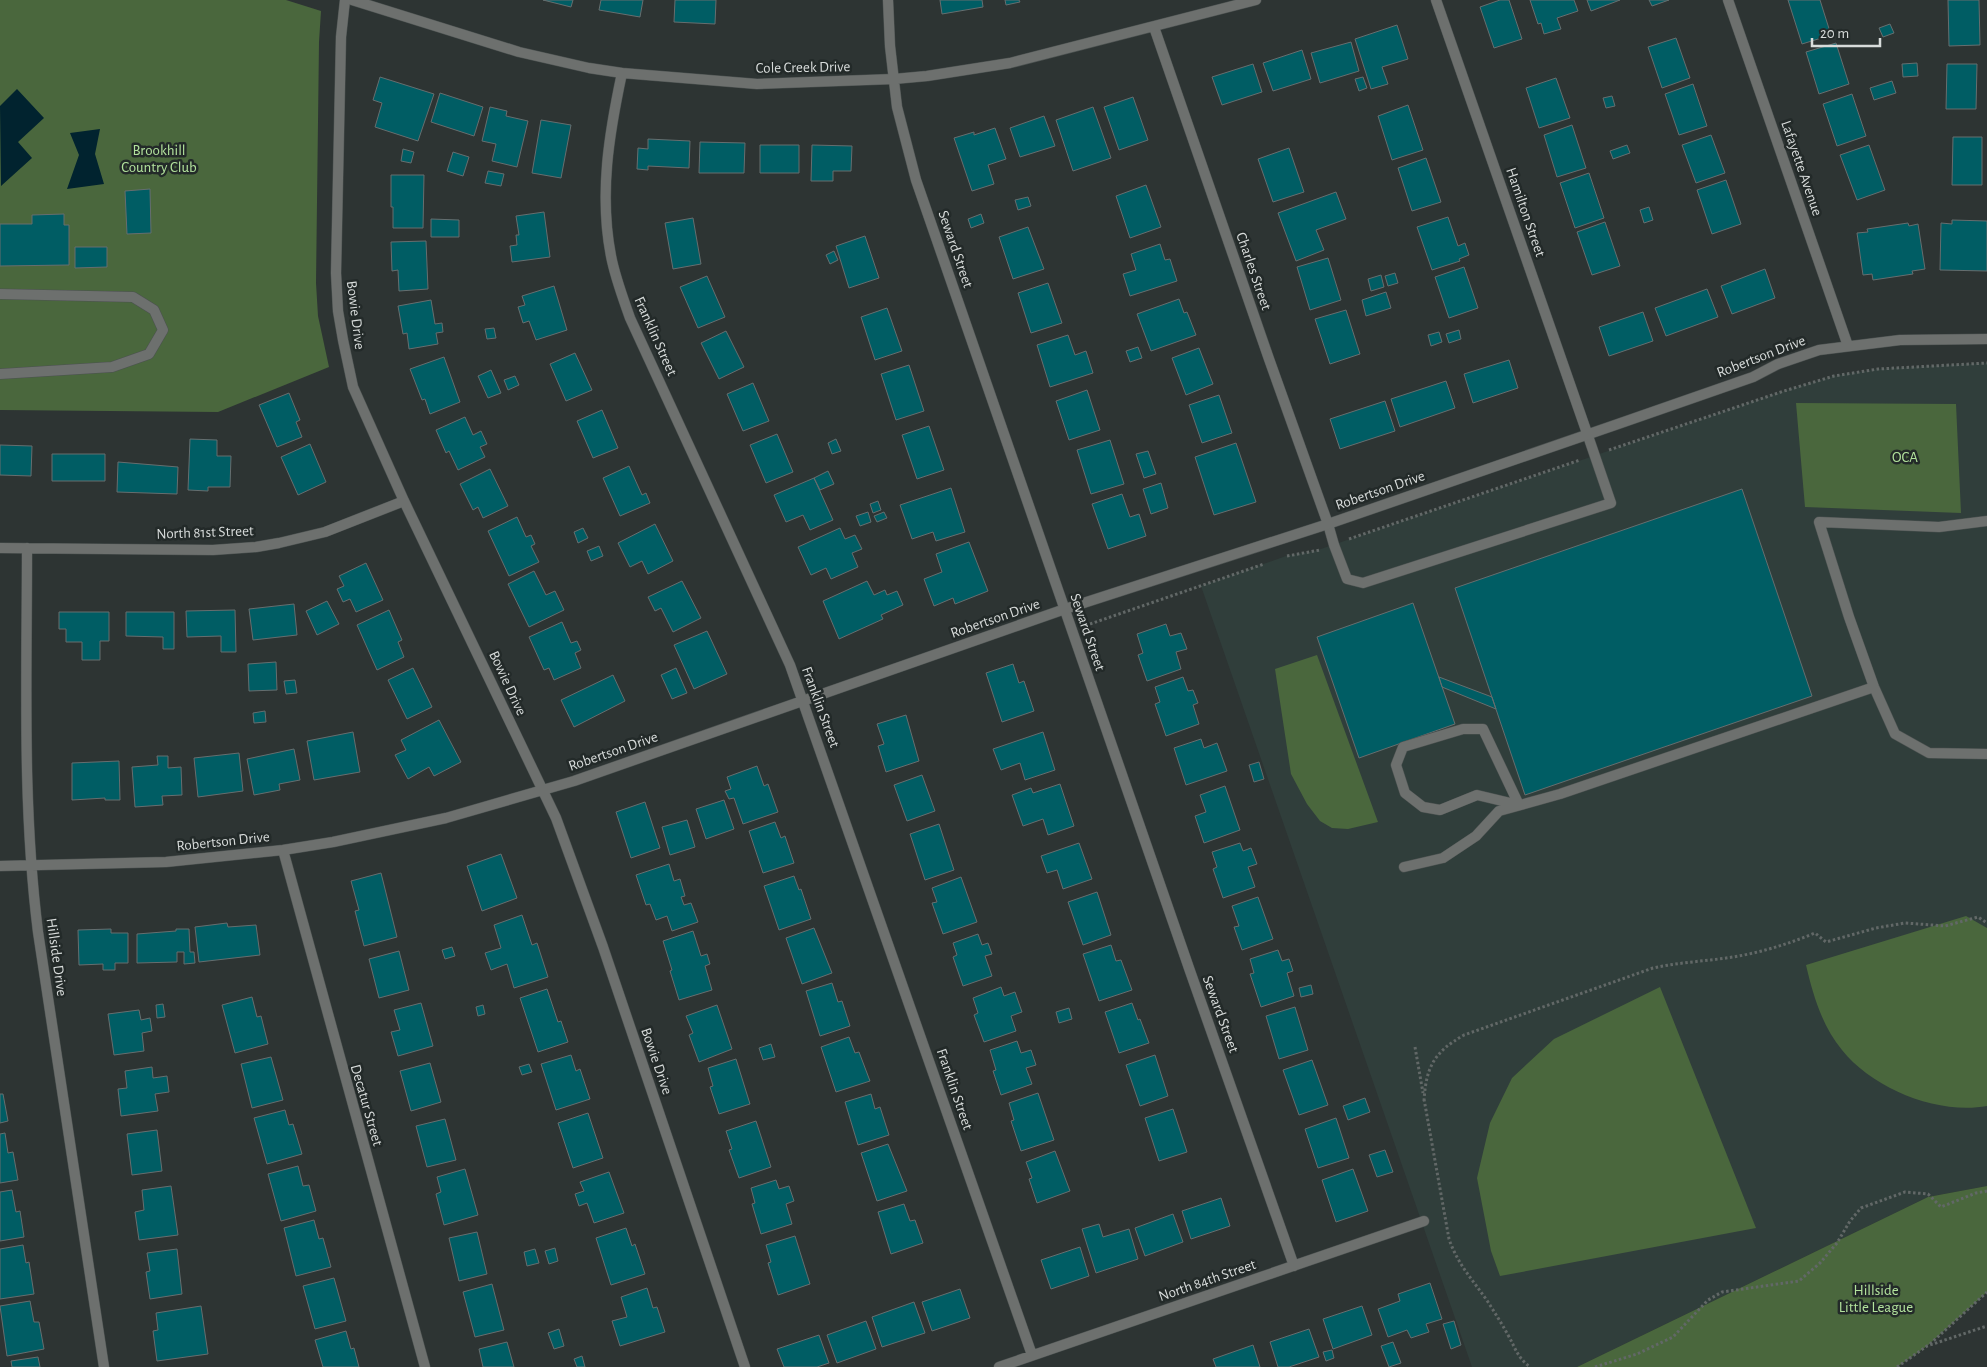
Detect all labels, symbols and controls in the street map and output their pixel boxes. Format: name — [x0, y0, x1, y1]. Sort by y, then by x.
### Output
scale bar — [1812, 15, 1880, 47]
text: 20 m — [1820, 26, 1849, 41]
street label: Cole Creek Drive — [756, 59, 851, 76]
street label: Lafayette Avenue — [1778, 119, 1825, 218]
park label: Brookhill Country Club — [121, 143, 197, 175]
street label: Hamilton Street — [1503, 166, 1548, 259]
street label: Seward Street — [935, 209, 976, 290]
street label: Charles Street — [1233, 230, 1274, 312]
street label: Bowie Drive — [344, 280, 367, 350]
street label: Franklin Street — [631, 294, 680, 378]
street label: Robertson Drive — [1715, 333, 1808, 380]
park label: OCA — [1892, 450, 1918, 465]
street label: Robertson Drive — [1333, 468, 1427, 513]
street label: North 81st Street — [156, 523, 254, 542]
street label: Seward Street — [1067, 592, 1108, 673]
street label: Robertson Drive — [948, 596, 1042, 641]
street label: Bowie Drive — [486, 649, 529, 718]
street label: Franklin Street — [799, 665, 842, 750]
street label: Robertson Drive — [566, 729, 660, 774]
street label: Robertson Drive — [176, 829, 270, 854]
street label: Hillside Drive — [44, 917, 69, 997]
street label: Seward Street — [1200, 974, 1241, 1055]
street label: Bowie Drive — [638, 1026, 675, 1096]
street label: Franklin Street — [934, 1047, 976, 1132]
street label: Decatur Street — [348, 1063, 385, 1148]
street label: North 84th Street — [1157, 1257, 1258, 1304]
park label: Hillside Little League — [1839, 1283, 1913, 1315]

